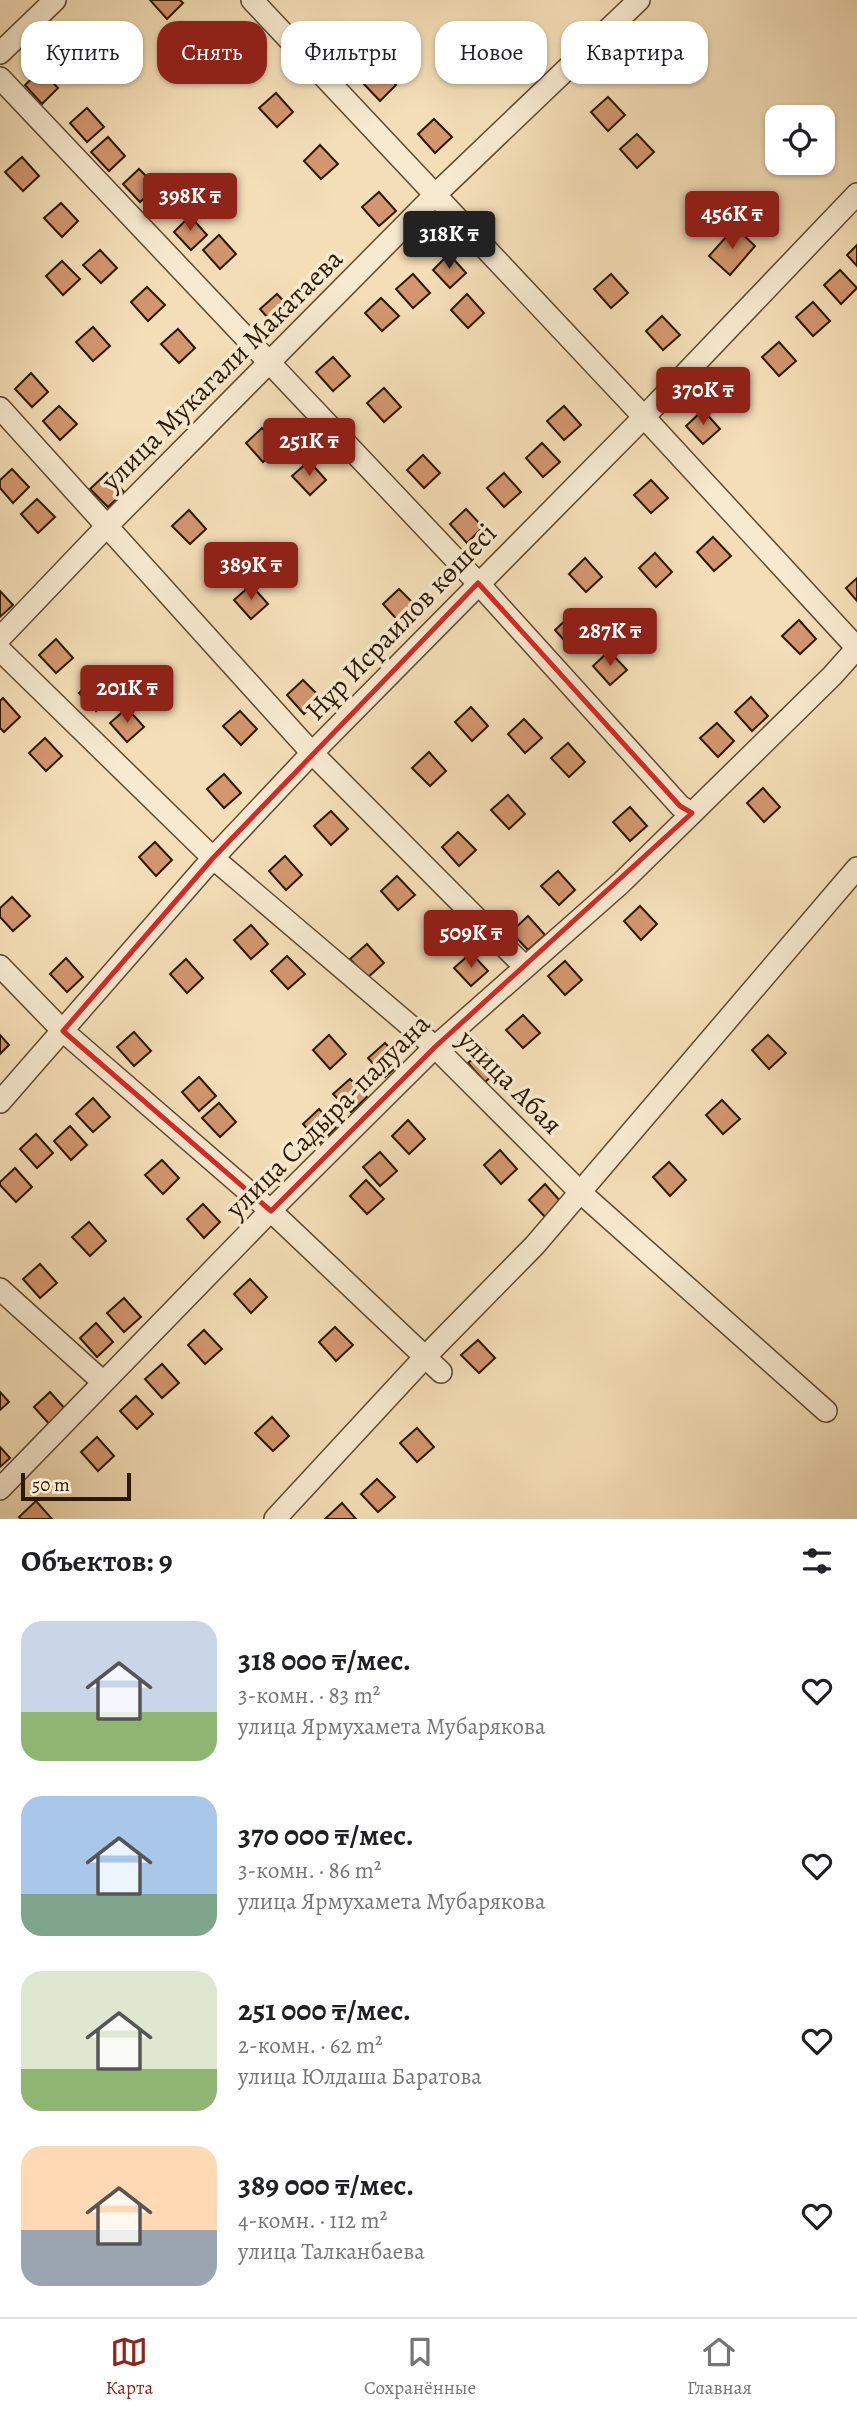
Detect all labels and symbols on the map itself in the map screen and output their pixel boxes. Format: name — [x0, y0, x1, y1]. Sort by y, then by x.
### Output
pin: 398K ₸ — [133, 174, 247, 233]
pin: 456K ₸ — [675, 191, 789, 251]
pin: 318K ₸ — [392, 212, 506, 271]
street label: улица Мукагали Макатаева — [92, 241, 351, 500]
pin: 370K ₸ — [646, 368, 760, 427]
pin: 251K ₸ — [252, 419, 366, 478]
street label: Нұр Исраилов көшесі — [297, 515, 505, 729]
pin: 389K ₸ — [194, 542, 308, 602]
pin: 287K ₸ — [553, 608, 667, 668]
pin: 201K ₸ — [70, 666, 184, 725]
pin: 509K ₸ — [414, 911, 528, 970]
street label: улица Садыра-палуана — [217, 1005, 439, 1227]
street label: улица Абая — [448, 1020, 571, 1143]
scale bar — [21, 1470, 131, 1502]

